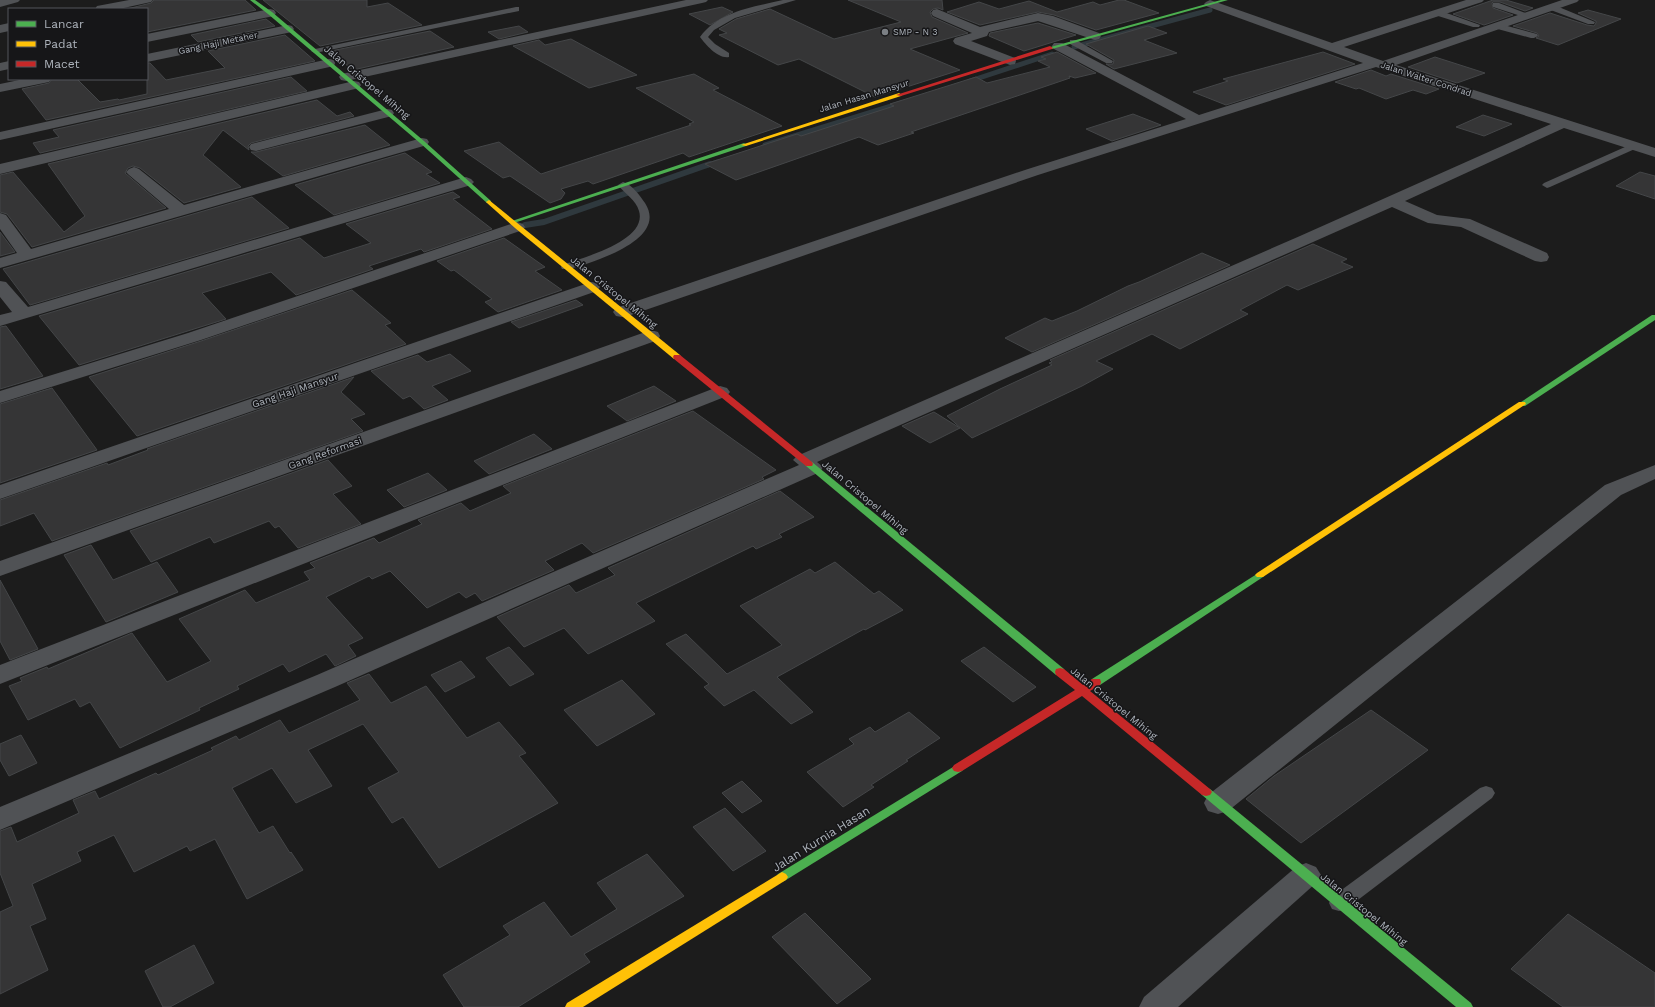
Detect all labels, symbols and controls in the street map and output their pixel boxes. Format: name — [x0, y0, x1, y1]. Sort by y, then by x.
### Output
legend — [8, 8, 148, 80]
text: Lancar — [44, 17, 84, 31]
marker: SMP - N 3 — [880, 27, 890, 37]
place label: SMP - N 3 — [893, 27, 937, 37]
street label: Gang Haji Metaher — [178, 30, 259, 56]
text: Padat — [44, 37, 77, 51]
street label: Jalan Cristopel Mihing — [322, 43, 413, 121]
text: Macet — [44, 57, 79, 71]
street label: Jalan Walter Condrad — [1379, 60, 1473, 98]
street label: Jalan Hasan Mansyur — [818, 77, 910, 114]
street label: Jalan Cristopel Mihing — [568, 254, 660, 331]
street label: Gang Haji Mansyur — [251, 370, 339, 410]
street label: Gang Reformasi — [287, 435, 363, 471]
street label: Jalan Cristopel Mihing — [820, 458, 911, 536]
street label: Jalan Cristopel Mihing — [1068, 665, 1160, 742]
street label: Jalan Kurnia Hasan — [770, 803, 872, 875]
street label: Jalan Cristopel Mihing — [1318, 871, 1410, 948]

